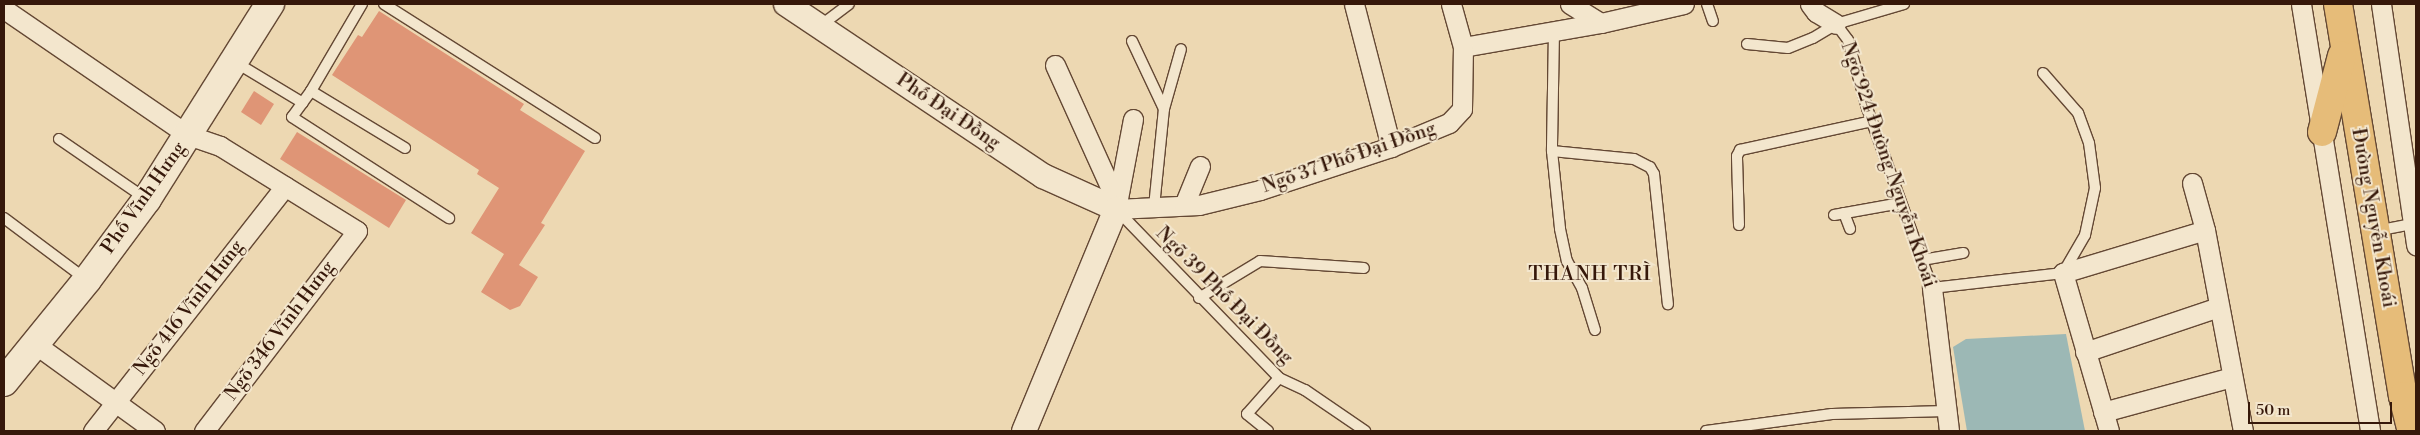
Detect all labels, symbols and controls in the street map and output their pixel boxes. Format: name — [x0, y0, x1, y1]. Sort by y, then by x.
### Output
street label: Ngõ 924 Đường Nguyễn Khoái — [1835, 39, 1941, 291]
street label: Phố Đại Đồng — [892, 69, 1004, 155]
street label: Ngõ 37 Phố Đại Đồng — [1259, 118, 1439, 198]
street label: Đường Nguyễn Khoái — [2346, 127, 2400, 309]
street label: Phố Vĩnh Hưng — [97, 138, 191, 258]
street label: Ngõ 39 Phố Đại Đồng — [1151, 223, 1297, 369]
street label: Ngõ 416 Vĩnh Hưng — [129, 236, 249, 380]
street label: Ngõ 346 Vĩnh Hưng — [220, 257, 340, 405]
district label: THANH TRÌ — [1527, 262, 1653, 286]
scale bar — [2250, 392, 2394, 424]
text: 50 m — [2256, 401, 2290, 420]

